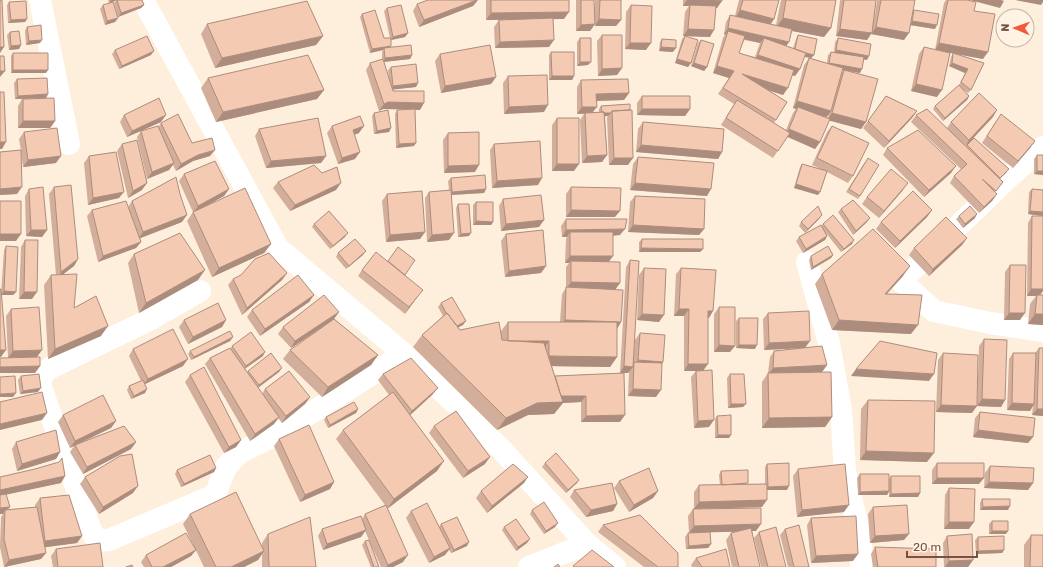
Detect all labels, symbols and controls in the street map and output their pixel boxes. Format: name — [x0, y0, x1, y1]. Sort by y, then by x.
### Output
north arrow — [995, 8, 1035, 48]
text: N — [999, 23, 1012, 32]
scale bar — [907, 533, 977, 559]
text: 20 m — [913, 540, 941, 554]

